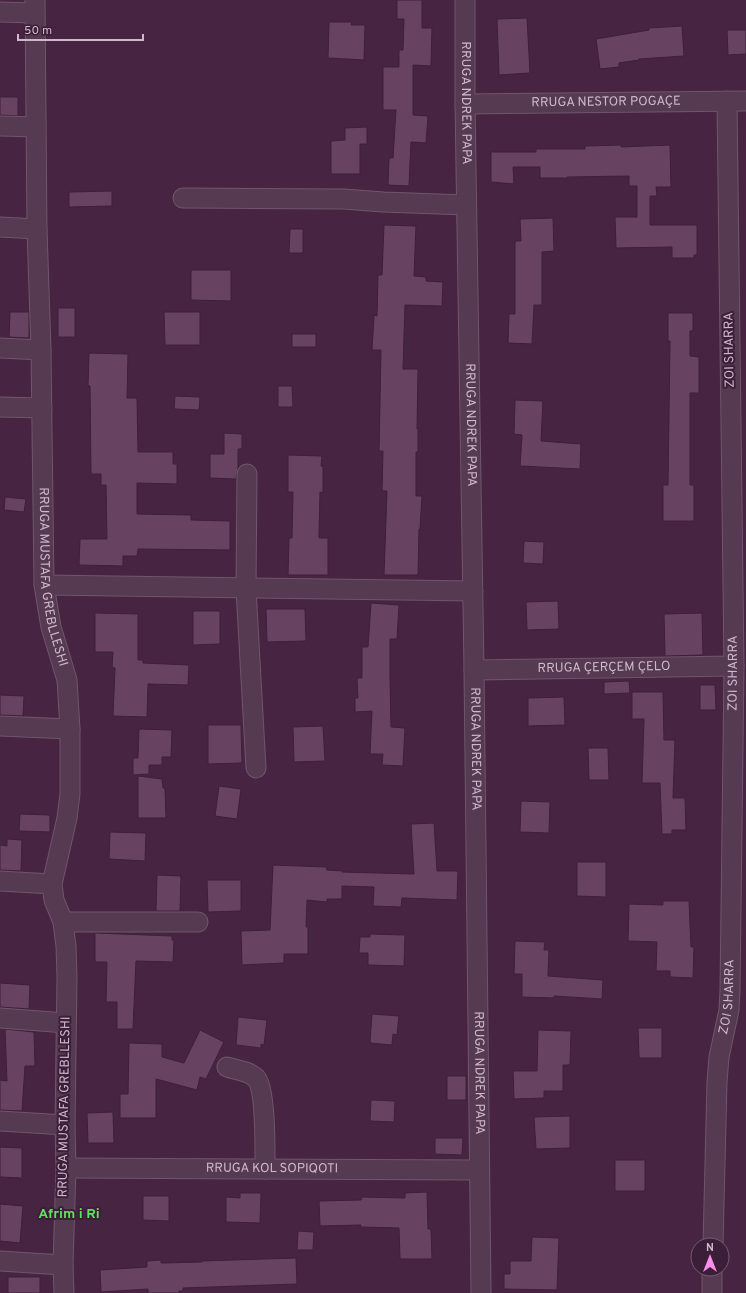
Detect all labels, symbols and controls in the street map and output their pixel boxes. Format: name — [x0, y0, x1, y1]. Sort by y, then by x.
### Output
scale bar — [18, 16, 143, 42]
text: 50 m — [24, 23, 52, 39]
street label: RRUGA NDREK PAPA — [457, 41, 474, 165]
street label: RRUGA NESTOR POGAÇE — [531, 94, 681, 111]
street label: ZOI SHARRA — [721, 312, 739, 388]
street label: RRUGA NDREK PAPA — [461, 363, 479, 487]
street label: RRUGA MUSTAFA GREBLLESHI — [35, 487, 71, 669]
street label: ZOI SHARRA — [725, 635, 742, 711]
street label: RRUGA ÇERÇEM ÇELO — [537, 659, 671, 677]
street label: RRUGA NDREK PAPA — [466, 687, 484, 811]
street label: ZOI SHARRA — [716, 959, 738, 1036]
street label: RRUGA NDREK PAPA — [470, 1011, 487, 1135]
street label: RRUGA MUSTAFA GREBLLESHI — [55, 1016, 75, 1198]
street label: RRUGA KOL SOPIQOTI — [206, 1161, 338, 1177]
district label: Afrim i Ri — [38, 1206, 100, 1223]
north arrow — [690, 1237, 730, 1277]
text: N — [706, 1241, 714, 1255]

